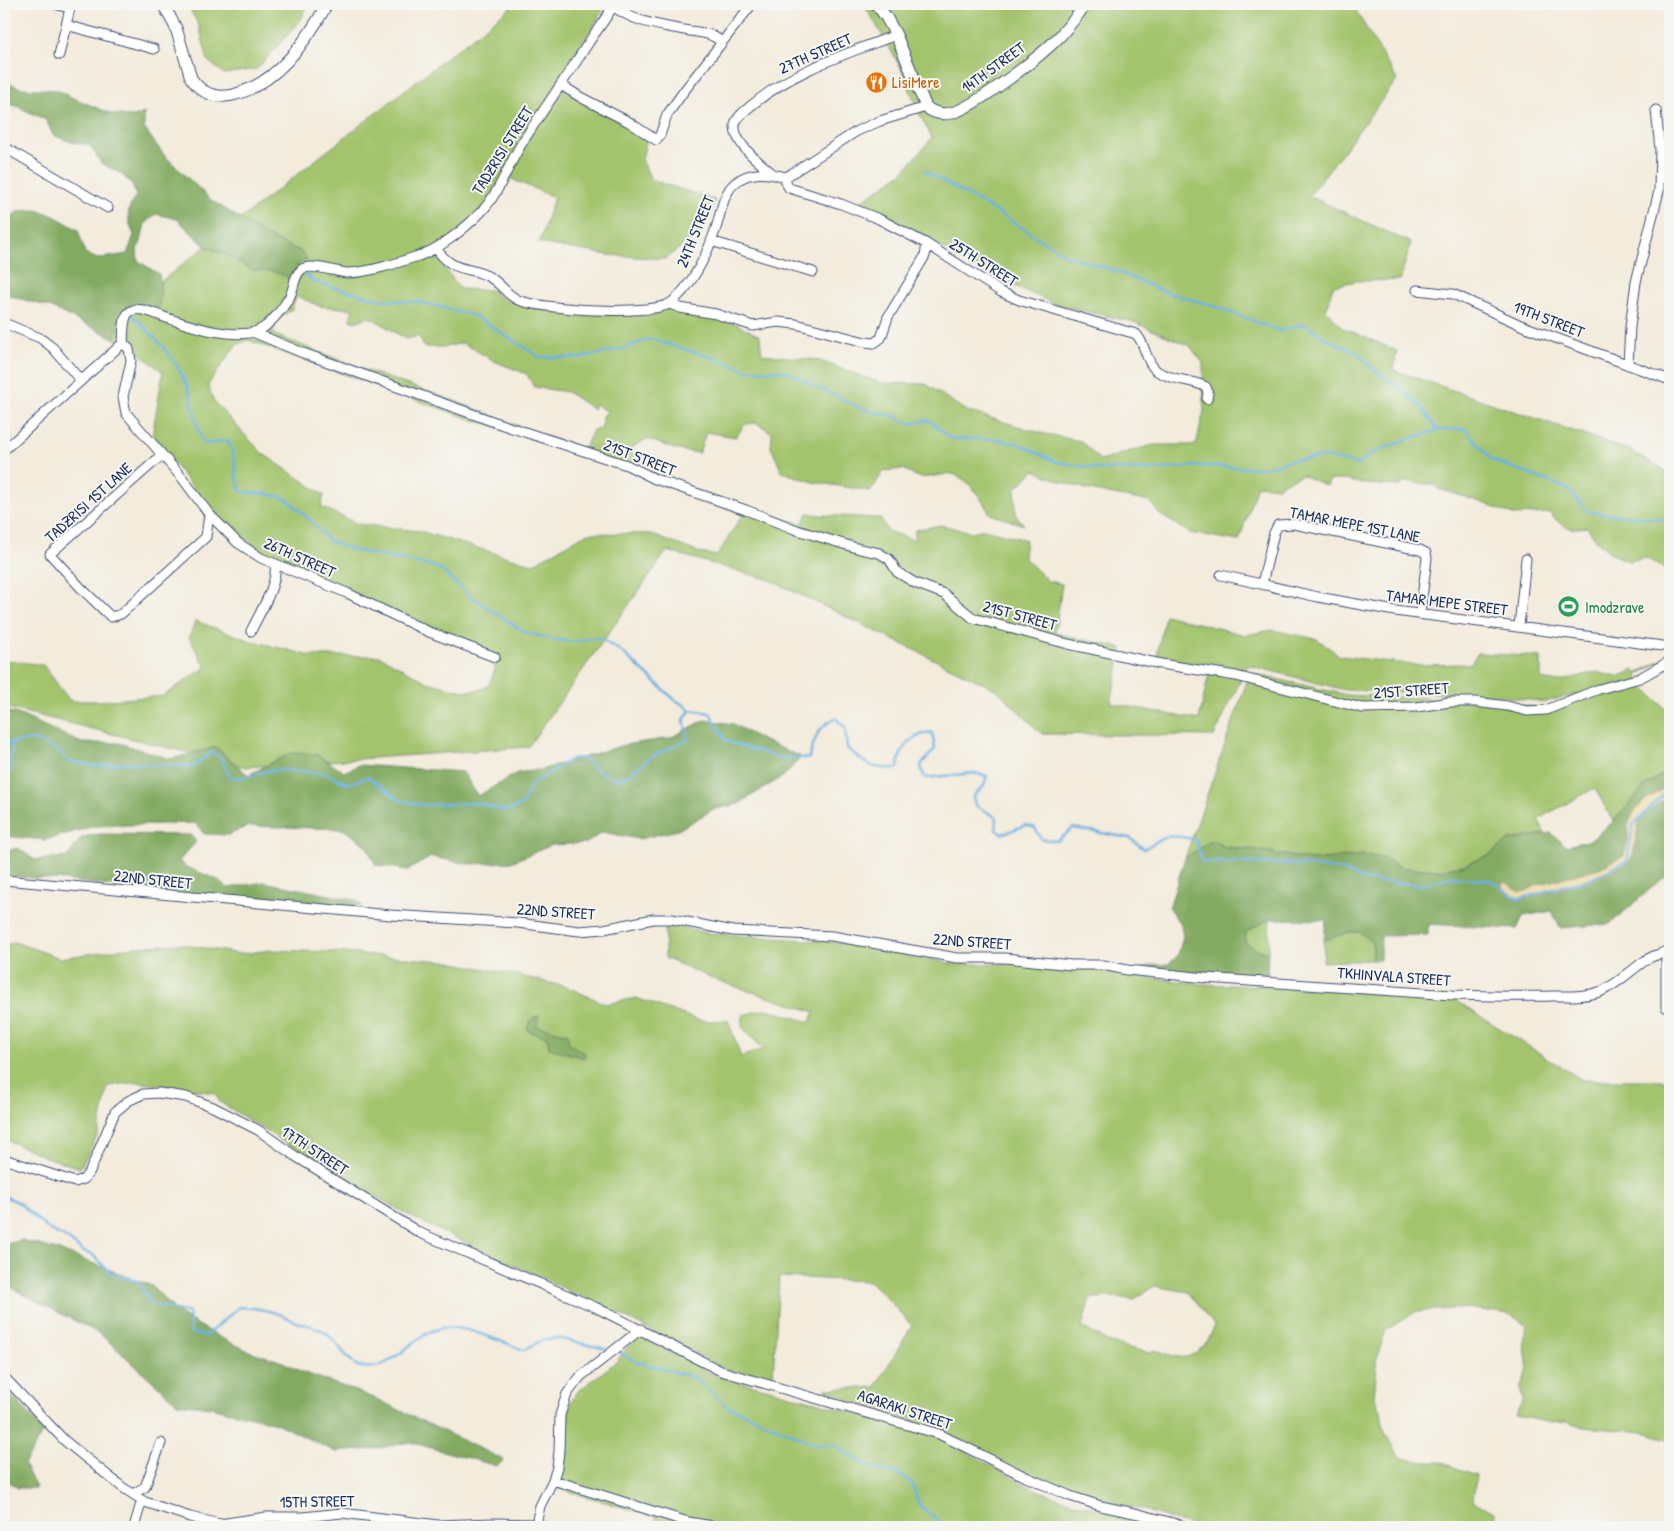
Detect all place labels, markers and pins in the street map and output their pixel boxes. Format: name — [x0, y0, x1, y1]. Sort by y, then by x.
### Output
restaurant icon: LisiMere — [864, 70, 888, 94]
place label: LisiMere — [892, 71, 940, 93]
sports icon: Imodzrave — [1557, 595, 1581, 619]
place label: Imodzrave — [1585, 596, 1645, 618]

